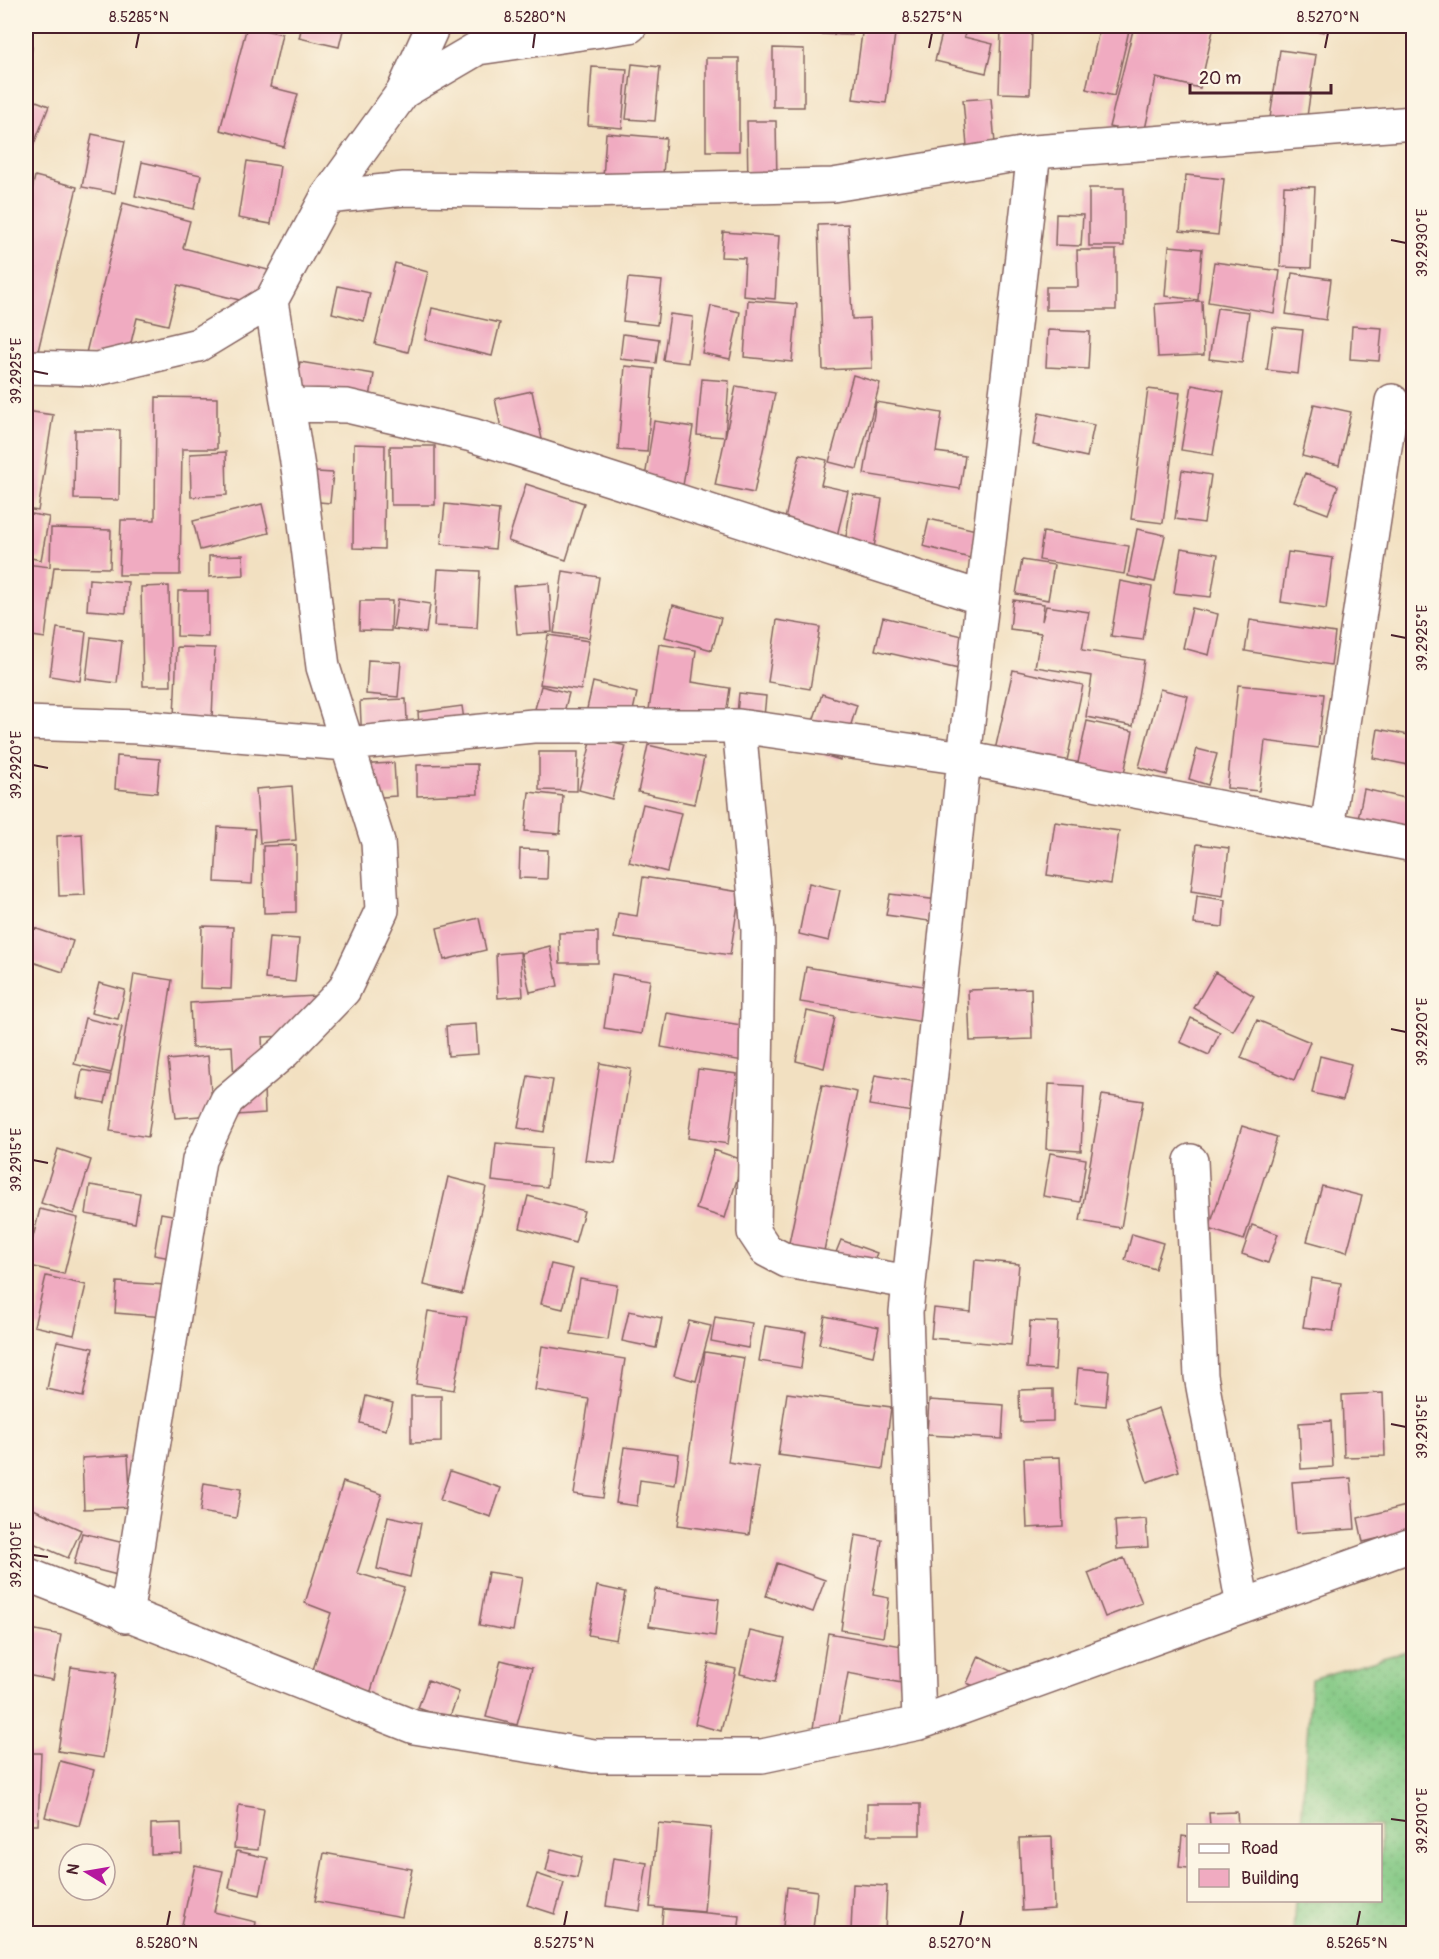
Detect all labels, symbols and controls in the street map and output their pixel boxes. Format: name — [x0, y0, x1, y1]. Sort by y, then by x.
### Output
text: 8.5285°N — [109, 8, 169, 27]
text: 8.5280°N — [504, 8, 566, 27]
text: 8.5275°N — [902, 8, 962, 27]
text: 8.5270°N — [1297, 8, 1359, 27]
scale bar — [1190, 57, 1331, 95]
text: 20 m — [1199, 67, 1241, 90]
text: 39.2930°E — [1413, 209, 1432, 277]
text: 39.2925°E — [7, 338, 26, 404]
text: 39.2925°E — [1413, 605, 1432, 671]
text: 39.2920°E — [7, 731, 26, 799]
text: 39.2920°E — [1413, 998, 1432, 1066]
text: 39.2915°E — [7, 1128, 26, 1192]
text: 39.2915°E — [1413, 1395, 1432, 1459]
text: 39.2910°E — [7, 1522, 26, 1588]
text: 39.2910°E — [1413, 1788, 1432, 1854]
legend — [1187, 1824, 1382, 1902]
text: Road — [1241, 1837, 1278, 1860]
north arrow — [57, 1842, 117, 1902]
text: N — [62, 1862, 84, 1877]
text: Building — [1241, 1867, 1299, 1890]
text: 8.5280°N — [136, 1934, 198, 1953]
text: 8.5275°N — [534, 1934, 594, 1953]
text: 8.5270°N — [929, 1934, 991, 1953]
text: 8.5265°N — [1327, 1934, 1387, 1953]

